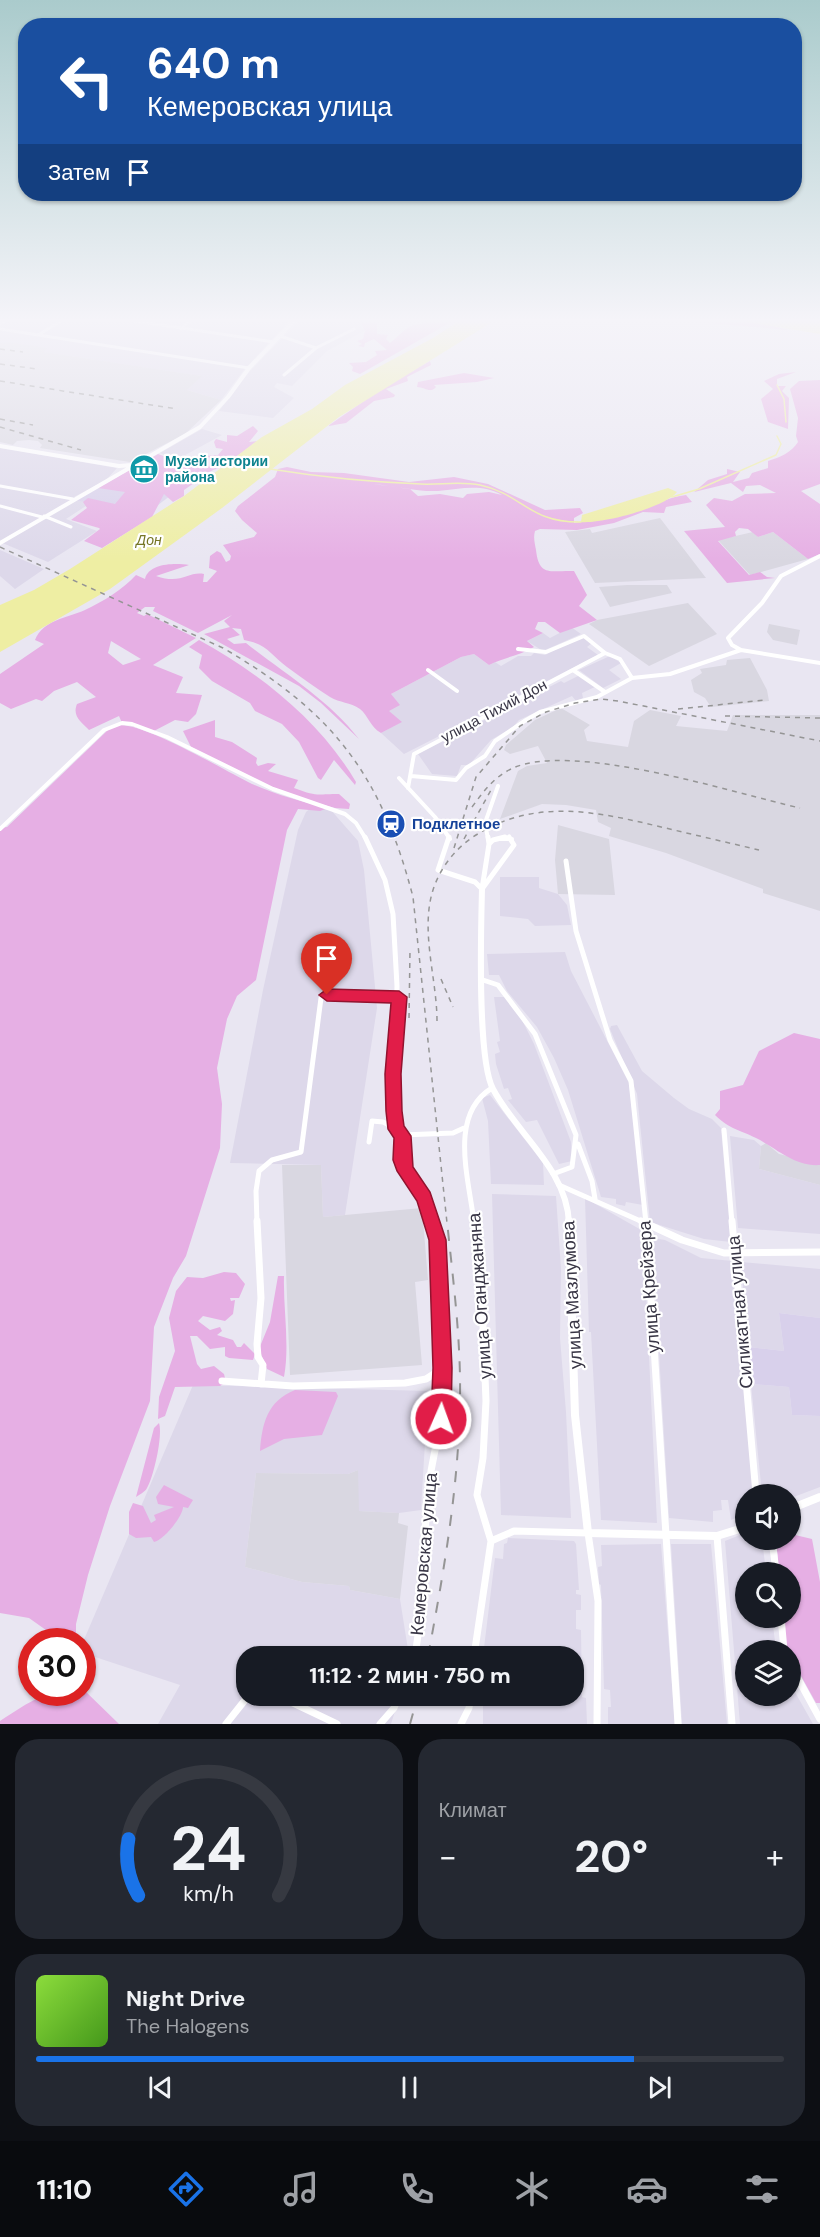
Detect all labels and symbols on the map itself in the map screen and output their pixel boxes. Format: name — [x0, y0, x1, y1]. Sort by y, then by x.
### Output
place label: Музей истории района — [165, 452, 268, 486]
museum icon: Музей истории района — [128, 453, 160, 485]
water label: Дон — [134, 531, 162, 549]
street label: улица Тихий Дон — [438, 675, 550, 747]
station icon: Подклетное — [375, 808, 407, 840]
place label: Подклетное — [412, 814, 500, 834]
pin — [301, 933, 352, 995]
street label: улица Оганджаняна — [462, 1211, 498, 1380]
street label: улица Мазлумова — [556, 1219, 588, 1370]
street label: улица Крейзера — [632, 1219, 666, 1354]
street label: Силикатная улица — [721, 1233, 759, 1390]
position arrow — [409, 1387, 473, 1451]
street label: Кемеровская улица — [405, 1470, 443, 1637]
speed limit sign: 30 — [18, 1628, 96, 1706]

